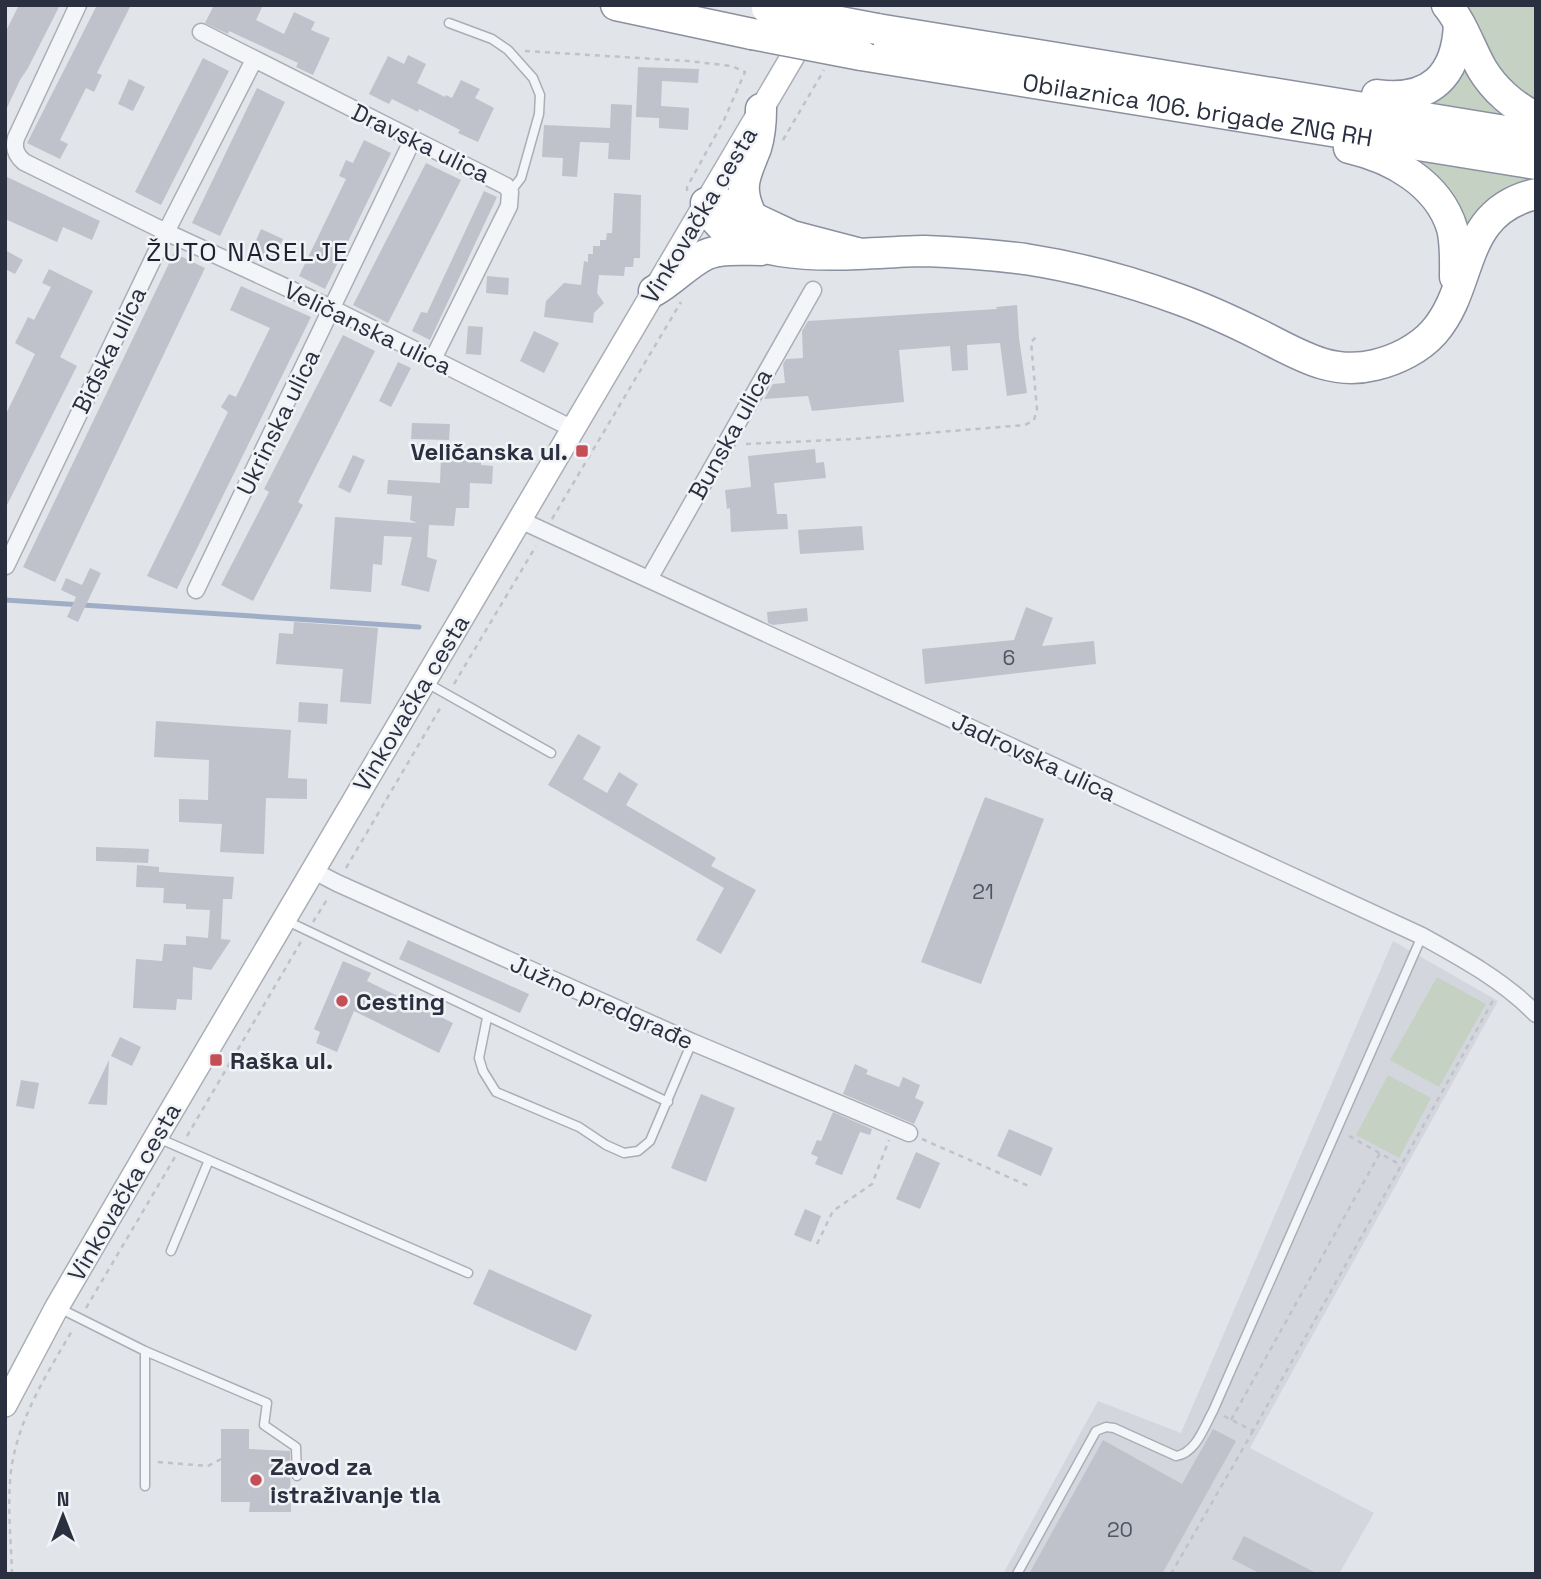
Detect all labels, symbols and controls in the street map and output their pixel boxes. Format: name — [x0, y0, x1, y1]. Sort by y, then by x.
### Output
street label: Obilaznica 106. brigade ZNG RH — [1020, 66, 1375, 153]
street label: Dravska ulica — [347, 96, 495, 190]
street label: Vinkovačka cesta — [634, 121, 764, 309]
district label: ŽUTO NASELJE — [146, 235, 350, 269]
street label: Veličanska ulica — [279, 274, 457, 382]
street label: Biđska ulica — [65, 281, 153, 418]
street label: Ukrinska ulica — [229, 344, 327, 500]
street label: Bunska ulica — [681, 363, 779, 505]
place label: Veličanska ul. — [410, 436, 568, 467]
marker: Veličanska ul. — [574, 443, 590, 459]
street label: Vinkovačka cesta — [346, 609, 476, 797]
house number: 6 — [1003, 644, 1015, 671]
street label: Jadrovska ulica — [947, 705, 1121, 809]
house number: 21 — [972, 878, 994, 905]
street label: Južno predgrađe — [505, 948, 699, 1056]
place label: Cesting — [356, 986, 445, 1017]
marker: Cesting — [334, 993, 350, 1009]
place label: Raška ul. — [230, 1045, 333, 1076]
marker: Raška ul. — [208, 1052, 224, 1068]
street label: Vinkovačka cesta — [60, 1097, 188, 1287]
place label: Zavod za istraživanje tla — [270, 1451, 441, 1510]
marker: Zavod za istraživanje tla — [248, 1472, 264, 1488]
north arrow — [28, 1481, 98, 1551]
text: N — [57, 1487, 69, 1512]
house number: 20 — [1107, 1516, 1133, 1543]

